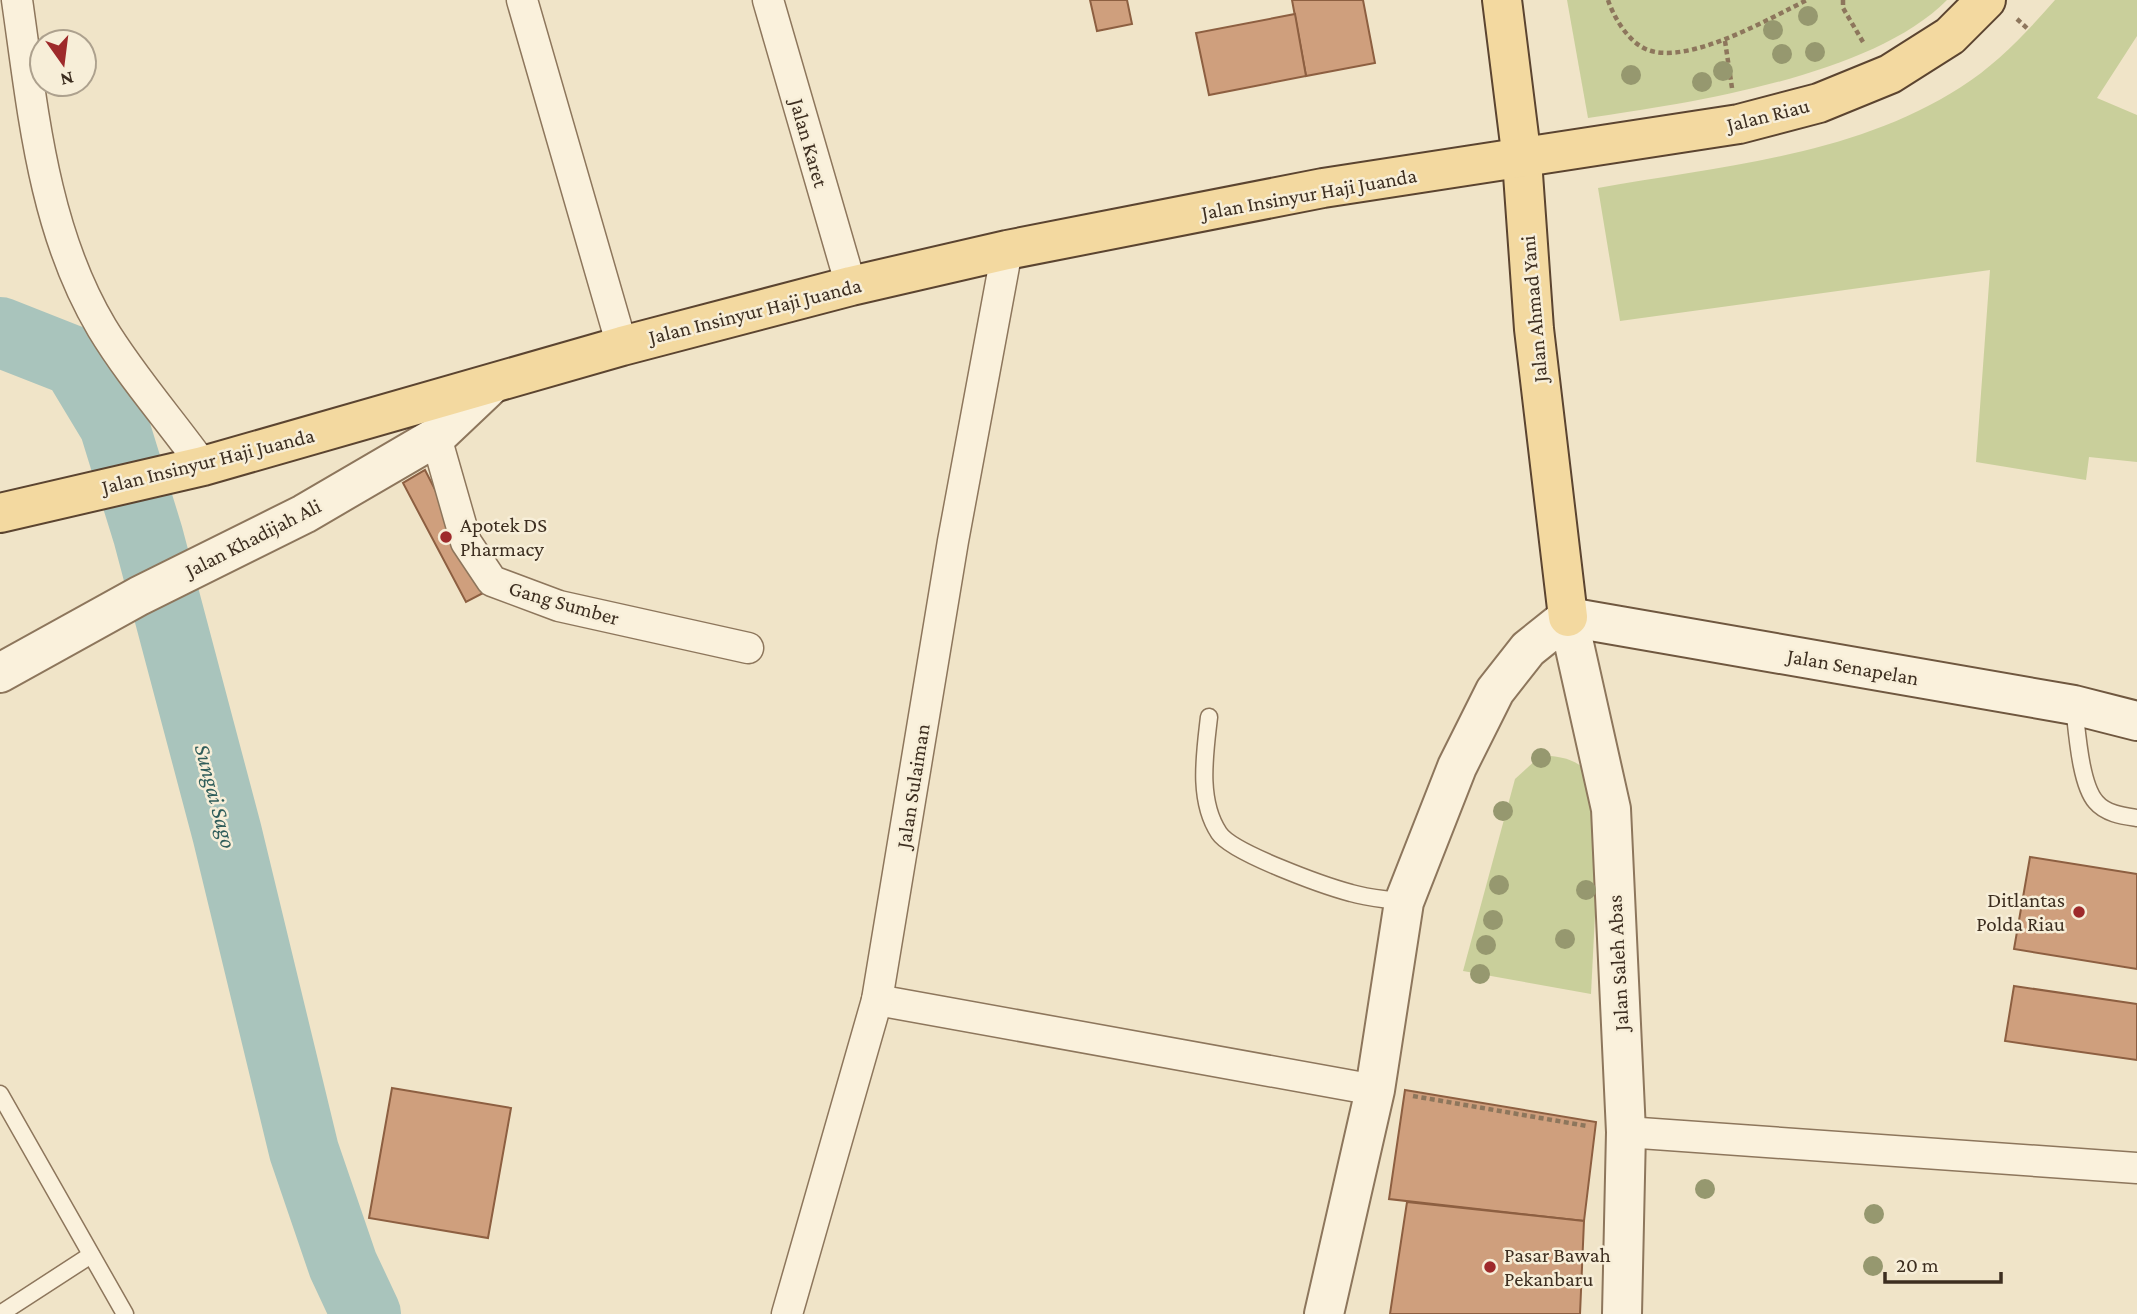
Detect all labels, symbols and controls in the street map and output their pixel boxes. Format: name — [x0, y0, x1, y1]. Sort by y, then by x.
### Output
north arrow — [28, 28, 98, 98]
text: N — [58, 67, 76, 91]
street label: Jalan Riau — [1722, 93, 1812, 137]
street label: Jalan Karet — [784, 94, 833, 191]
street label: Jalan Insinyur Haji Juanda — [1197, 163, 1419, 225]
street label: Jalan Ahmad Yani — [1516, 234, 1553, 386]
street label: Jalan Insinyur Haji Juanda — [644, 273, 864, 350]
street label: Jalan Insinyur Haji Juanda — [97, 423, 317, 500]
street label: Jalan Khadijah Ali — [179, 493, 325, 583]
place label: Apotek DS Pharmacy — [460, 513, 547, 561]
marker: Apotek DS Pharmacy — [438, 529, 454, 545]
street label: Gang Sumber — [506, 576, 622, 630]
street label: Jalan Senapelan — [1783, 643, 1921, 690]
street label: Jalan Sulaiman — [891, 722, 935, 852]
water label: Sungai Sago — [190, 741, 242, 851]
place label: Ditlantas Polda Riau — [1976, 888, 2065, 936]
street label: Jalan Saleh Abas — [1602, 894, 1634, 1034]
marker: Ditlantas Polda Riau — [2071, 904, 2087, 920]
scale bar — [1885, 1240, 2000, 1284]
place label: Pasar Bawah Pekanbaru — [1504, 1243, 1611, 1291]
text: 20 m — [1896, 1253, 1939, 1277]
marker: Pasar Bawah Pekanbaru — [1482, 1259, 1498, 1275]

